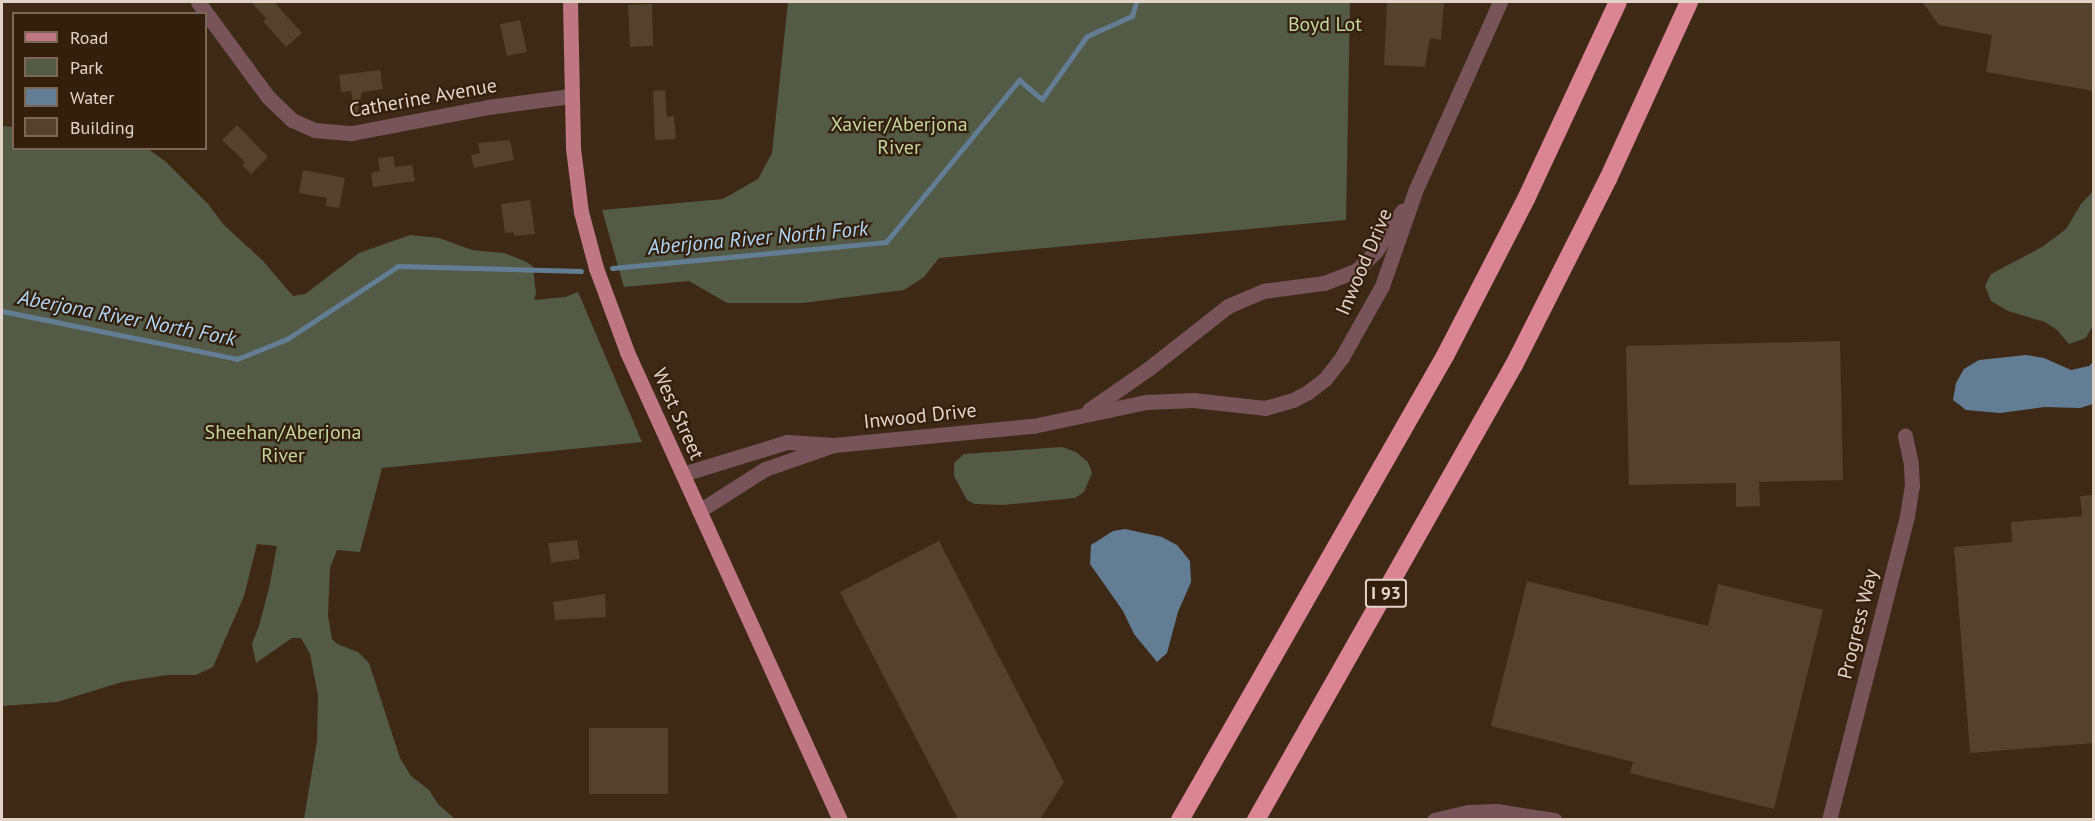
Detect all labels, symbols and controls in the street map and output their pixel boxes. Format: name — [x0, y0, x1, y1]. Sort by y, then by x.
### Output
legend — [12, 12, 207, 150]
park label: Boyd Lot — [1288, 12, 1362, 36]
text: Road — [70, 26, 108, 49]
text: Park — [70, 56, 103, 79]
street label: Catherine Avenue — [347, 73, 499, 123]
text: Water — [70, 86, 114, 109]
park label: Xavier/Aberjona River — [830, 113, 968, 160]
text: Building — [70, 116, 134, 139]
street label: Inwood Drive — [1331, 205, 1397, 319]
water label: Aberjona River North Fork — [647, 216, 869, 260]
water label: Aberjona River North Fork — [16, 285, 238, 351]
street label: West Street — [647, 365, 709, 463]
street label: Inwood Drive — [862, 398, 978, 434]
park label: Sheehan/Aberjona River — [205, 421, 361, 468]
street label: Progress Way — [1833, 566, 1883, 682]
road number: I 93 — [1364, 578, 1408, 608]

